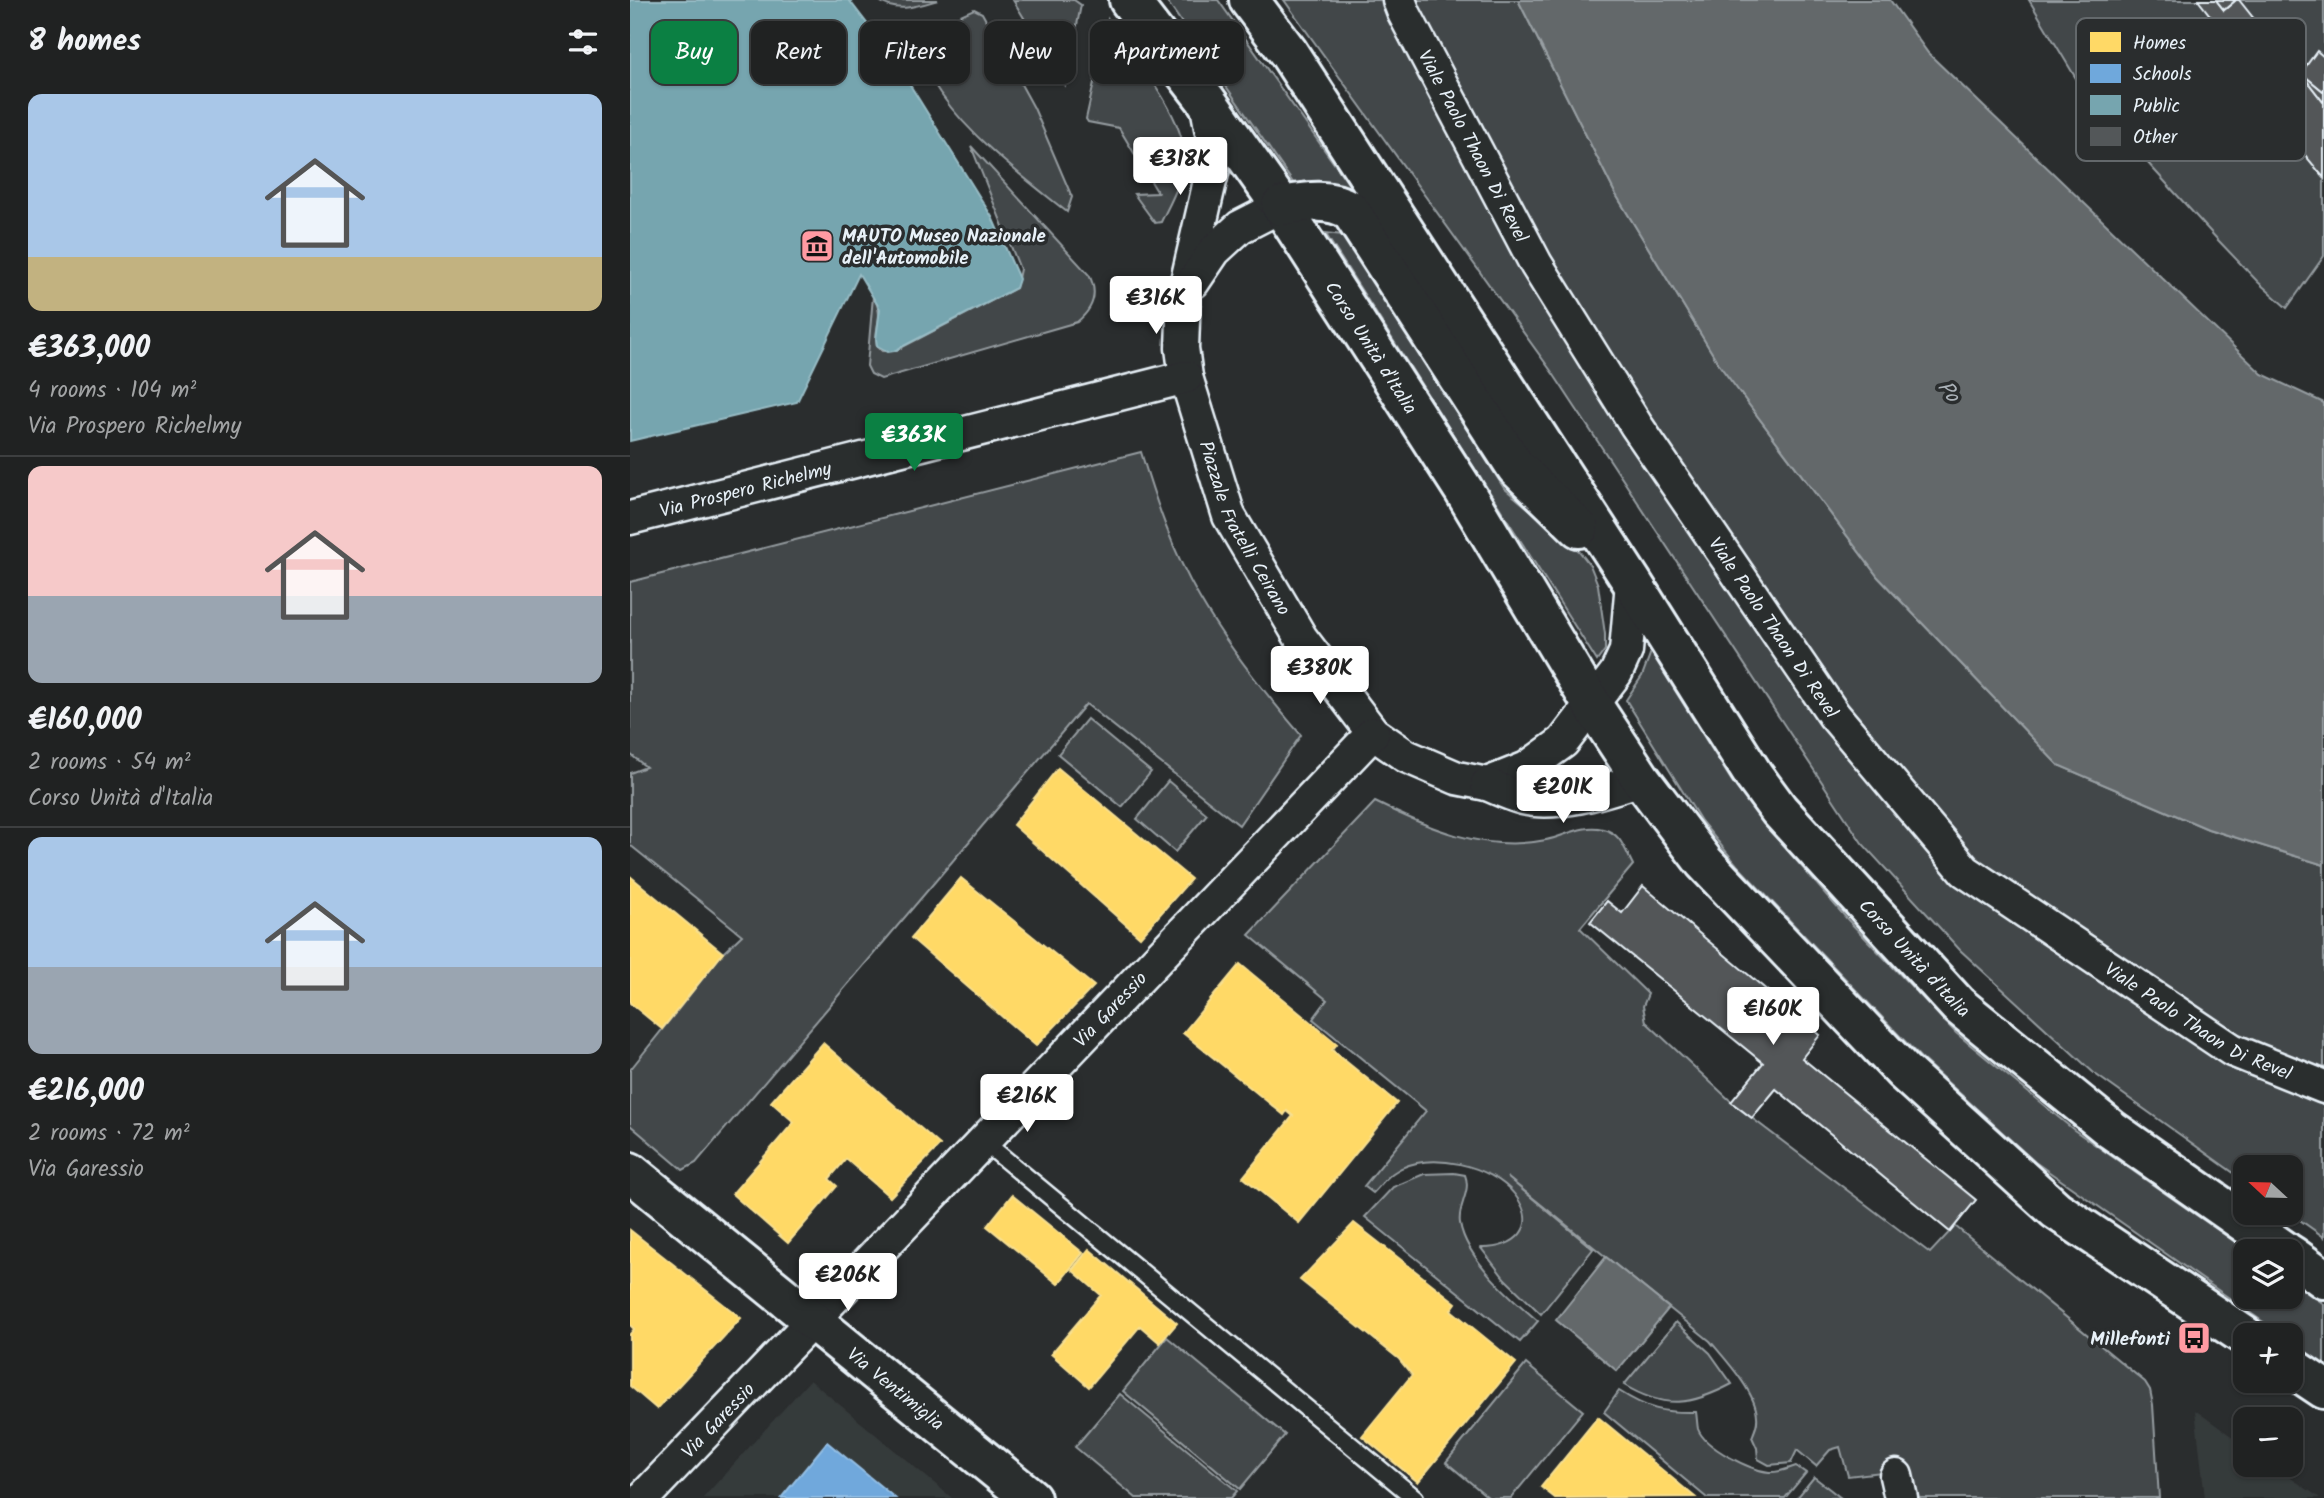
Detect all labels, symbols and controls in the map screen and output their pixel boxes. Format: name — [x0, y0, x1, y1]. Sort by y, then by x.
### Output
text: 8 homes — [28, 18, 141, 66]
legend — [2076, 18, 2306, 161]
chip: Buy — [651, 21, 737, 84]
chip: Rent — [751, 21, 846, 84]
chip: Filters — [860, 21, 970, 84]
chip: New — [984, 21, 1076, 84]
chip: Apartment — [1090, 21, 1244, 84]
icon: filters — [564, 23, 602, 61]
text: Homes — [2133, 29, 2186, 59]
street label: Viale Paolo Thaon Di Revel — [1409, 45, 1535, 249]
text: Schools — [2133, 60, 2192, 90]
text: Public — [2133, 92, 2180, 122]
text: Other — [2133, 123, 2179, 153]
pin: €318K — [1131, 138, 1229, 197]
icon: home — [252, 140, 378, 266]
text: €318K — [1149, 142, 1211, 178]
place label: MAUTO Museo Nazionale dell'Automobile — [842, 222, 1046, 274]
museum icon: MAUTO Museo Nazionale dell'Automobile — [798, 227, 836, 265]
pin: €316K — [1107, 276, 1205, 336]
street label: Corso Unità d'Italia — [1316, 276, 1424, 421]
text: €316K — [1126, 281, 1186, 317]
text: €363,000 — [28, 325, 150, 373]
text: 4 rooms · 104 m² — [28, 373, 196, 409]
water label: Po — [1928, 374, 1968, 411]
text: Via Prospero Richelmy — [28, 409, 241, 445]
pin: €363K — [865, 414, 963, 473]
text: €363K — [881, 418, 947, 454]
street label: Piazzale Fratelli Ceirano — [1190, 437, 1298, 622]
street label: Via Prospero Richelmy — [657, 454, 836, 527]
icon: home — [252, 512, 378, 638]
street label: Viale Paolo Thaon Di Revel — [1700, 532, 1845, 726]
pin: €380K — [1271, 646, 1369, 706]
text: €380K — [1287, 651, 1353, 687]
text: €160,000 — [28, 697, 142, 745]
text: 2 rooms · 54 m² — [28, 745, 191, 781]
pin: €201K — [1514, 766, 1612, 825]
text: €201K — [1533, 770, 1593, 806]
text: Corso Unità d'Italia — [28, 781, 213, 817]
icon: home — [252, 883, 378, 1009]
street label: Corso Unità d'Italia — [1850, 893, 1976, 1026]
street label: Viale Paolo Thaon Di Revel — [2098, 955, 2296, 1090]
street label: Via Garessio — [1067, 965, 1155, 1055]
pin: €160K — [1724, 988, 1822, 1047]
text: €160K — [1743, 992, 1803, 1028]
text: €216,000 — [28, 1068, 144, 1116]
pin: €216K — [978, 1074, 1076, 1134]
text: €216K — [996, 1079, 1058, 1115]
text: 2 rooms · 72 m² — [28, 1116, 190, 1152]
text: Via Garessio — [28, 1152, 144, 1188]
north arrow — [2233, 1155, 2303, 1225]
map controls — [2233, 1155, 2303, 1477]
button: layers — [2233, 1239, 2303, 1309]
pin: €206K — [799, 1254, 897, 1313]
text: €206K — [815, 1258, 881, 1294]
bus stop icon: Millefonti — [2175, 1319, 2213, 1357]
button: + — [2233, 1323, 2303, 1393]
place label: Millefonti — [2090, 1325, 2171, 1355]
street label: Via Ventimiglia — [839, 1341, 950, 1439]
street label: Via Garessio — [675, 1376, 763, 1466]
button: − — [2233, 1407, 2303, 1477]

